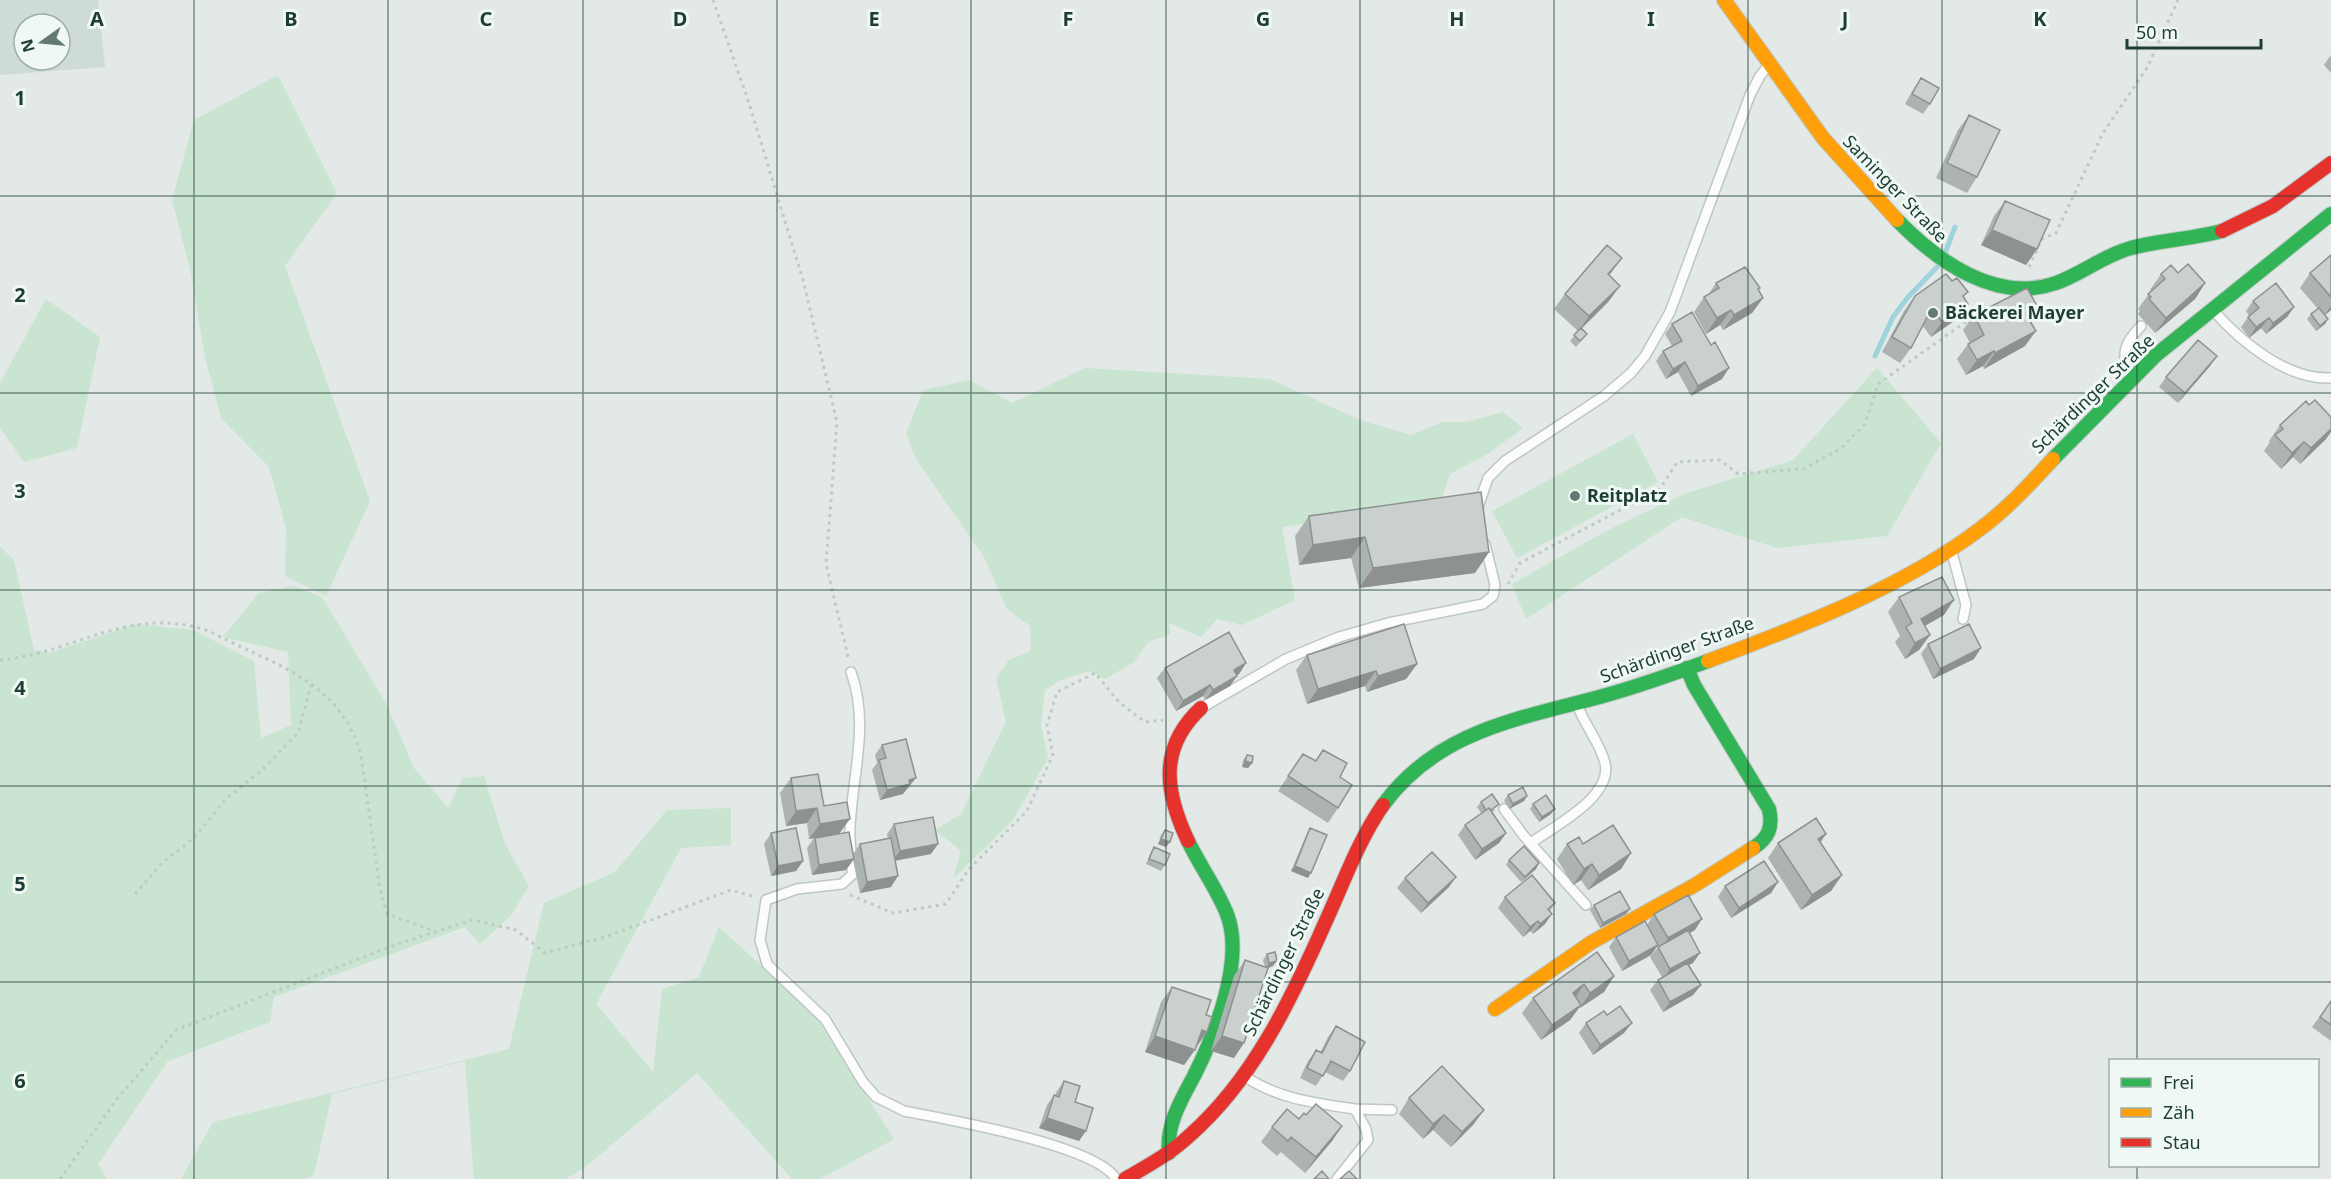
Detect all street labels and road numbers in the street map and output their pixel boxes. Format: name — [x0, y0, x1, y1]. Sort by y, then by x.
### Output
street label: Saminger Straße — [1838, 129, 1953, 247]
street label: Schärdinger Straße — [2026, 328, 2159, 458]
street label: Schärdinger Straße — [1596, 610, 1757, 688]
street label: Schärdinger Straße — [1237, 883, 1329, 1040]

